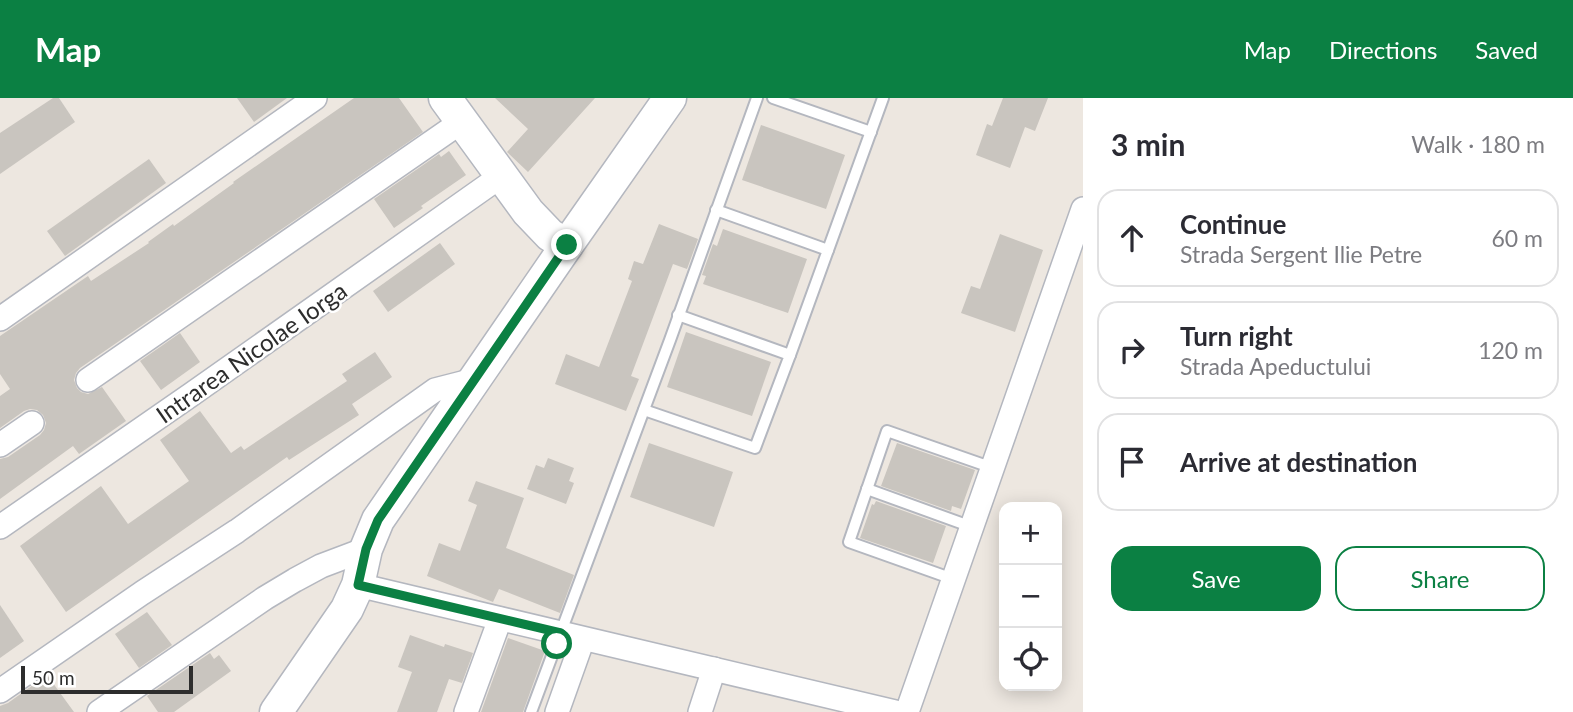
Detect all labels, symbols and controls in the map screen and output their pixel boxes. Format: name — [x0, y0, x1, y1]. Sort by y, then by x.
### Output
text: Map — [35, 29, 101, 69]
text: Map — [1244, 35, 1291, 64]
text: Directions — [1329, 35, 1437, 64]
text: Saved — [1475, 35, 1538, 64]
text: 3 min — [1111, 126, 1185, 162]
text: Walk · 180 m — [1411, 130, 1545, 158]
text: Continue — [1180, 208, 1286, 240]
icon: ahead — [1113, 219, 1151, 257]
text: 60 m — [1492, 224, 1543, 252]
route end — [551, 229, 582, 260]
text: Strada Sergent Ilie Petre — [1180, 240, 1422, 268]
street label: Intrarea Nicolae Iorga — [150, 275, 352, 429]
text: Turn right — [1180, 320, 1293, 352]
icon: right — [1113, 331, 1151, 369]
text: 120 m — [1478, 336, 1543, 364]
text: Strada Apeductului — [1180, 352, 1371, 380]
icon: arrive — [1113, 443, 1151, 481]
text: Arrive at destination — [1180, 446, 1417, 478]
map controls — [999, 502, 1062, 691]
button: + — [999, 502, 1062, 565]
button: Save — [1111, 546, 1321, 611]
button: Share — [1335, 546, 1545, 611]
button: − — [999, 565, 1062, 628]
route start — [541, 628, 572, 659]
button: locate — [999, 628, 1062, 691]
scale bar — [21, 663, 192, 695]
text: 50 m — [32, 666, 75, 689]

